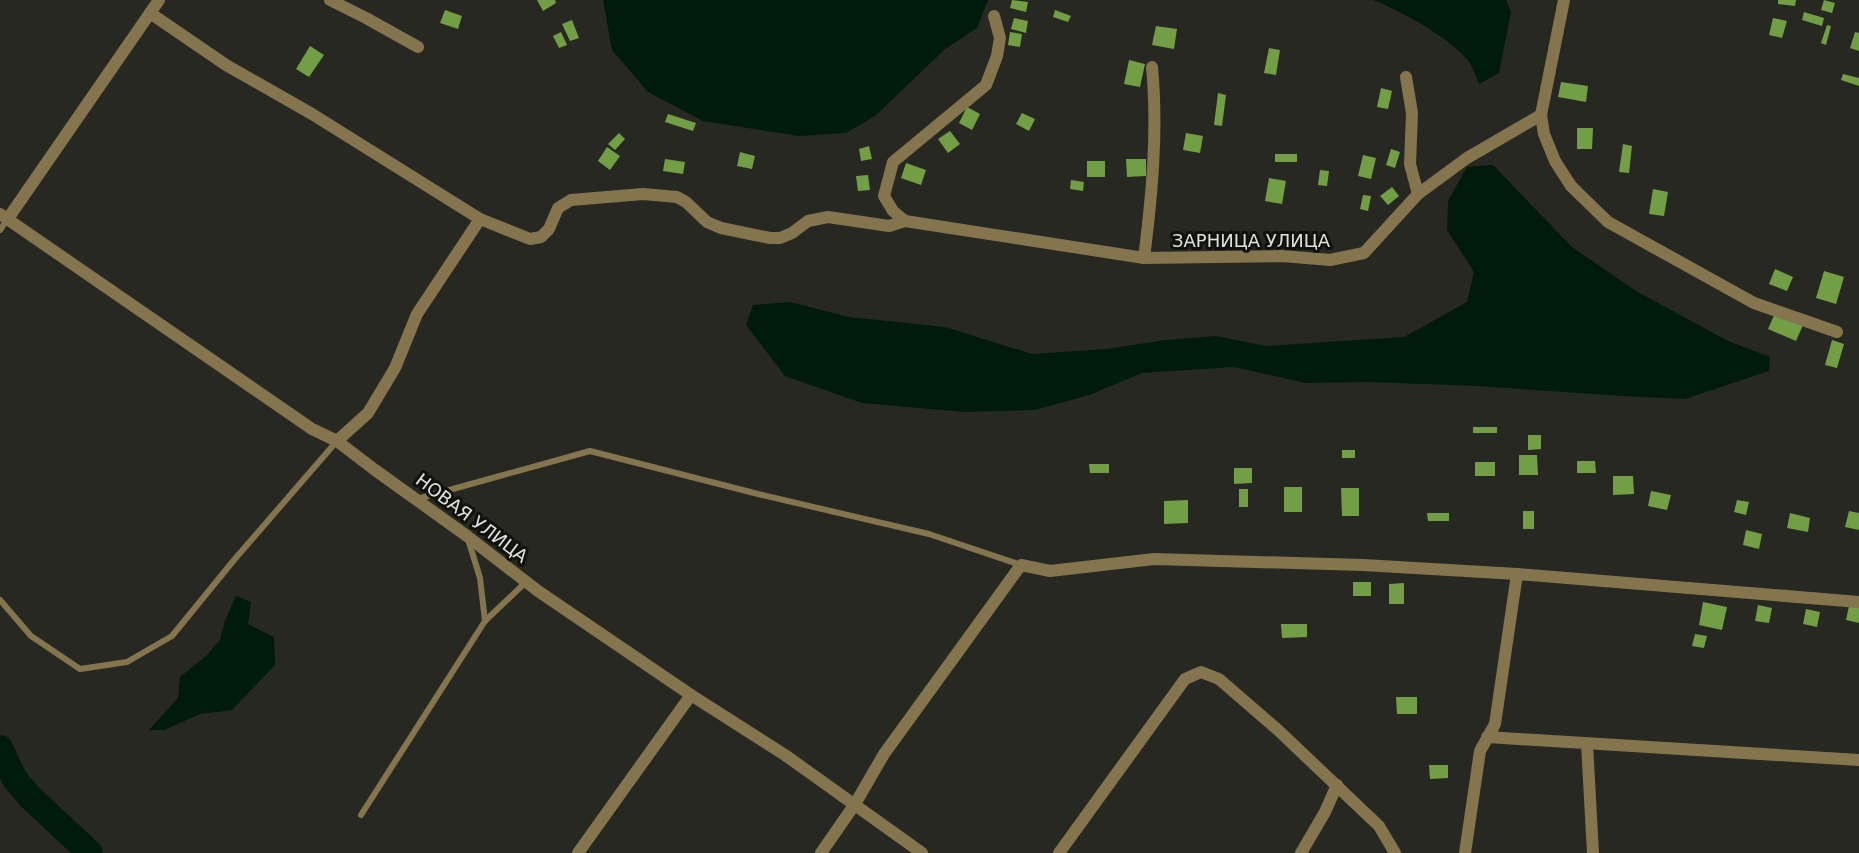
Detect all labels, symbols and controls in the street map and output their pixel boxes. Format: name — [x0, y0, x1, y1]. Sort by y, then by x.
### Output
street label: ЗАРНИЦА УЛИЦА — [1172, 230, 1331, 251]
street label: НОВАЯ УЛИЦА — [412, 469, 533, 567]

